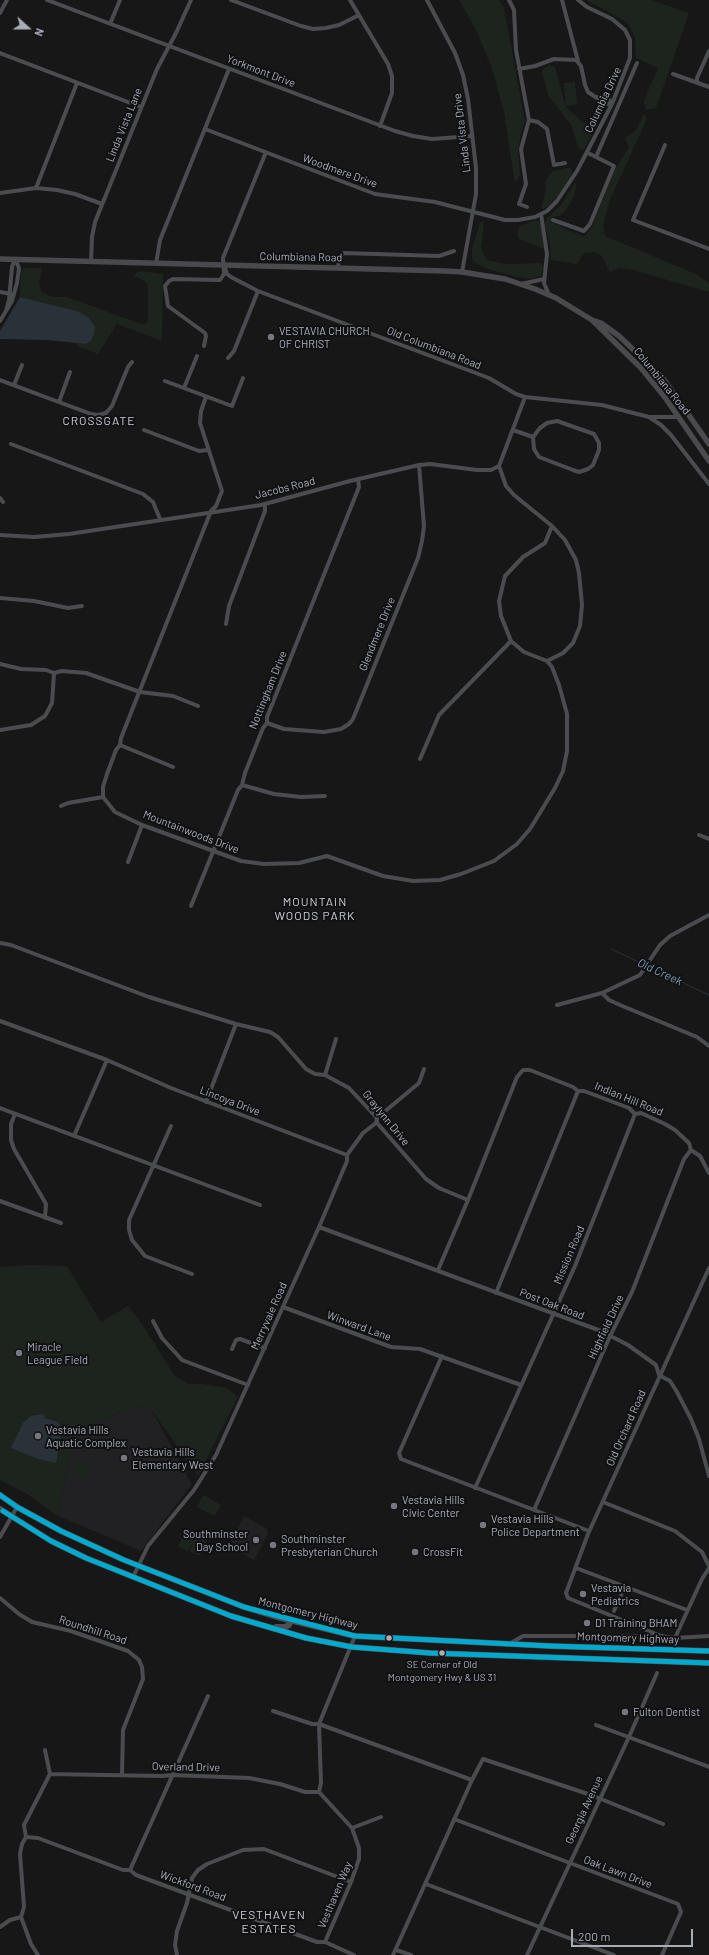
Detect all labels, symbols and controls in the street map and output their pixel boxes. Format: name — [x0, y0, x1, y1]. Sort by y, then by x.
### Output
north arrow — [8, 8, 48, 48]
text: N — [32, 27, 47, 38]
street label: Yorkmont Drive — [225, 52, 297, 90]
street label: Columbia Drive — [582, 65, 624, 135]
street label: Linda Vista Lane — [103, 86, 145, 164]
street label: Linda Vista Drive — [451, 93, 473, 173]
street label: Woodmere Drive — [301, 151, 379, 191]
street label: Columbiana Road — [260, 250, 342, 264]
place label: VESTAVIA CHURCH OF CHRIST — [279, 324, 370, 350]
street label: Old Columbiana Road — [385, 324, 483, 372]
marker: VESTAVIA CHURCH OF CHRIST — [266, 332, 276, 342]
street label: Columbiana Road — [631, 345, 693, 417]
district label: CROSSGATE — [62, 414, 136, 428]
street label: Jacobs Road — [254, 474, 316, 502]
street label: Glendmere Drive — [356, 595, 398, 673]
street label: Nottingham Drive — [246, 649, 290, 731]
street label: Mountainwoods Drive — [141, 808, 241, 856]
district label: MOUNTAIN WOODS PARK — [275, 895, 355, 923]
water label: Old Creek — [635, 955, 685, 989]
street label: Indian Hill Road — [593, 1079, 665, 1119]
street label: Lincoya Drive — [198, 1083, 262, 1119]
street label: Graylynn Drive — [360, 1088, 412, 1148]
street label: Mission Road — [551, 1224, 587, 1286]
street label: Merryvale Road — [248, 1280, 290, 1352]
street label: Post Oak Road — [518, 1286, 586, 1322]
street label: Highfield Drive — [585, 1293, 627, 1361]
street label: Winward Lane — [325, 1308, 393, 1344]
place label: Miracle League Field — [27, 1340, 88, 1366]
marker: Miracle League Field — [14, 1348, 24, 1358]
street label: Old Orchard Road — [603, 1388, 649, 1468]
place label: Vestavia Hills Aquatic Complex — [46, 1423, 126, 1449]
marker: Vestavia Hills Aquatic Complex — [33, 1431, 43, 1441]
place label: Vestavia Hills Elementary West — [132, 1445, 213, 1471]
marker: Vestavia Hills Elementary West — [119, 1453, 129, 1463]
place label: Vestavia Hills Civic Center — [402, 1493, 465, 1519]
marker: Vestavia Hills Civic Center — [389, 1501, 399, 1511]
place label: Vestavia Hills Police Department — [491, 1512, 580, 1538]
marker: Vestavia Hills Police Department — [478, 1520, 488, 1530]
place label: Southminster Day School — [183, 1527, 248, 1553]
place label: Southminster Presbyterian Church — [281, 1532, 378, 1558]
marker: Southminster Day School — [251, 1535, 261, 1545]
marker: Southminster Presbyterian Church — [268, 1540, 278, 1550]
place label: CrossFit — [423, 1545, 463, 1559]
marker: CrossFit — [410, 1547, 420, 1557]
place label: Vestavia Pediatrics — [591, 1581, 639, 1607]
marker: Vestavia Pediatrics — [578, 1589, 588, 1599]
street label: Montgomery Highway — [257, 1594, 359, 1632]
street label: Roundhill Road — [57, 1613, 129, 1647]
place label: D1 Training BHAM — [595, 1616, 677, 1630]
marker: D1 Training BHAM — [582, 1618, 592, 1628]
street label: Montgomery Highway — [577, 1630, 679, 1646]
unlabelled marker — [384, 1633, 394, 1643]
marker: SE Corner of Old Montgomery Hwy & US 31 — [437, 1648, 447, 1658]
place label: SE Corner of Old Montgomery Hwy & US 31 — [388, 1659, 496, 1682]
place label: Fulton Dentist — [633, 1705, 700, 1719]
marker: Fulton Dentist — [620, 1707, 630, 1717]
street label: Overland Drive — [152, 1760, 220, 1774]
street label: Georgia Avenue — [562, 1774, 606, 1846]
street label: Oak Lawn Drive — [582, 1853, 654, 1891]
street label: Vesthaven Way — [315, 1860, 355, 1930]
street label: Wickford Road — [158, 1868, 228, 1904]
district label: VESTHAVEN ESTATES — [232, 1908, 306, 1936]
scale bar — [573, 1921, 695, 1947]
text: 200 m — [578, 1929, 610, 1943]

